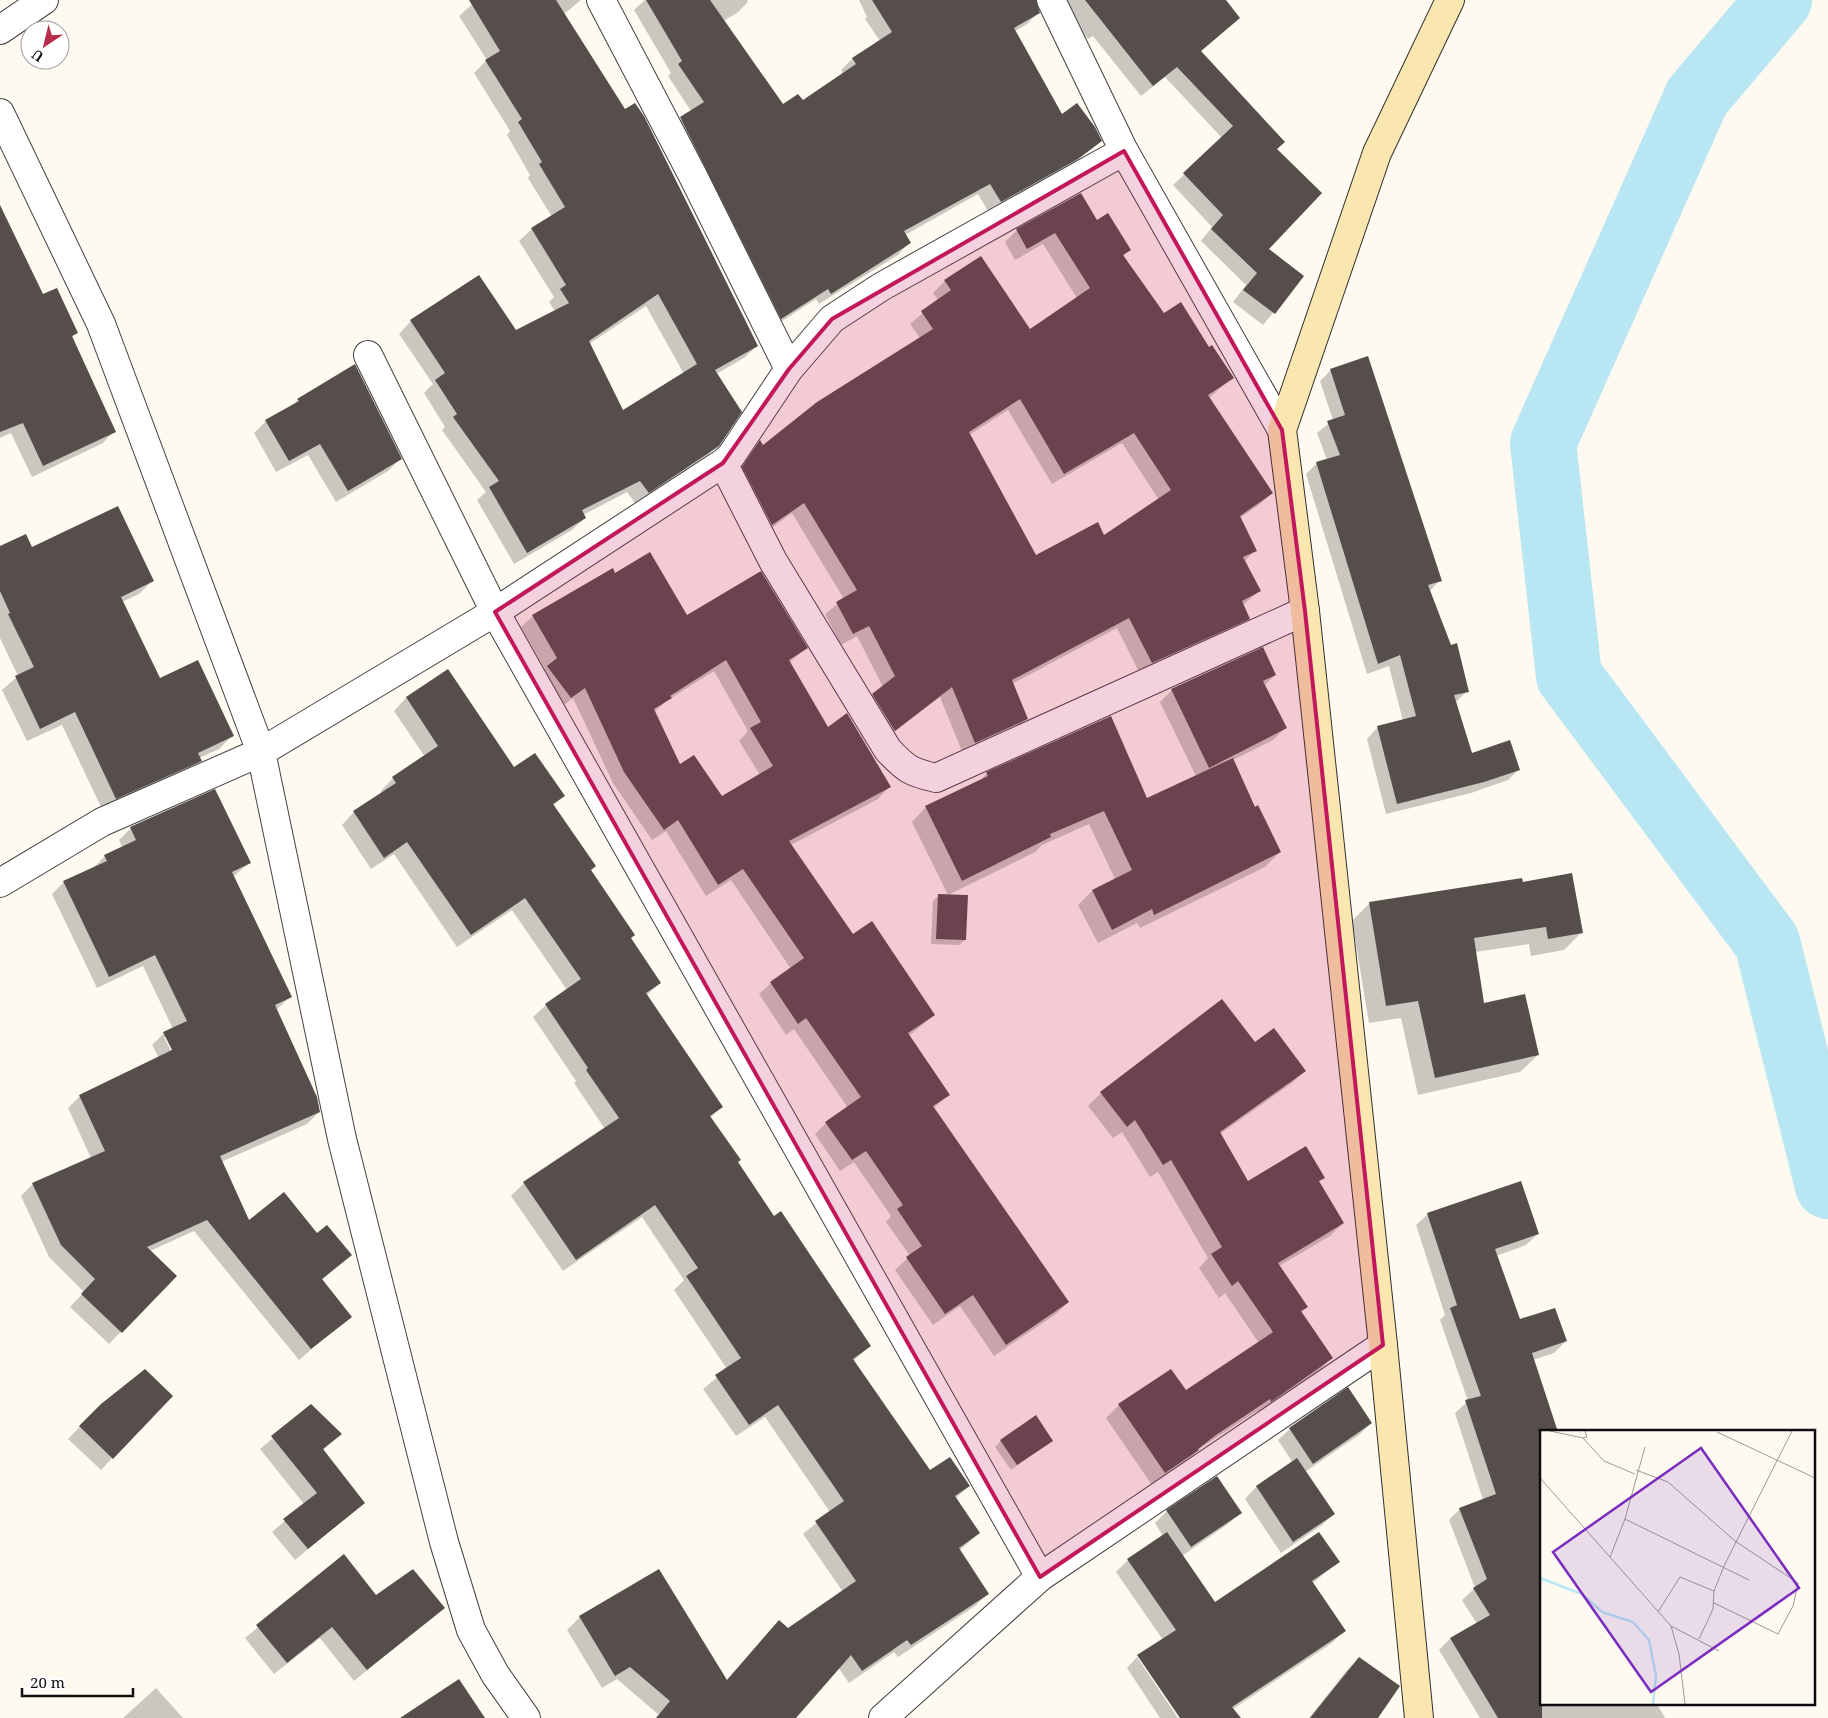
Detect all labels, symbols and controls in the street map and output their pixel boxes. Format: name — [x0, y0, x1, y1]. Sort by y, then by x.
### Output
north arrow — [20, 20, 70, 70]
text: U — [27, 45, 47, 67]
inset map — [1540, 1430, 1816, 1706]
scale bar — [22, 1666, 134, 1698]
text: 20 m — [30, 1672, 65, 1692]

